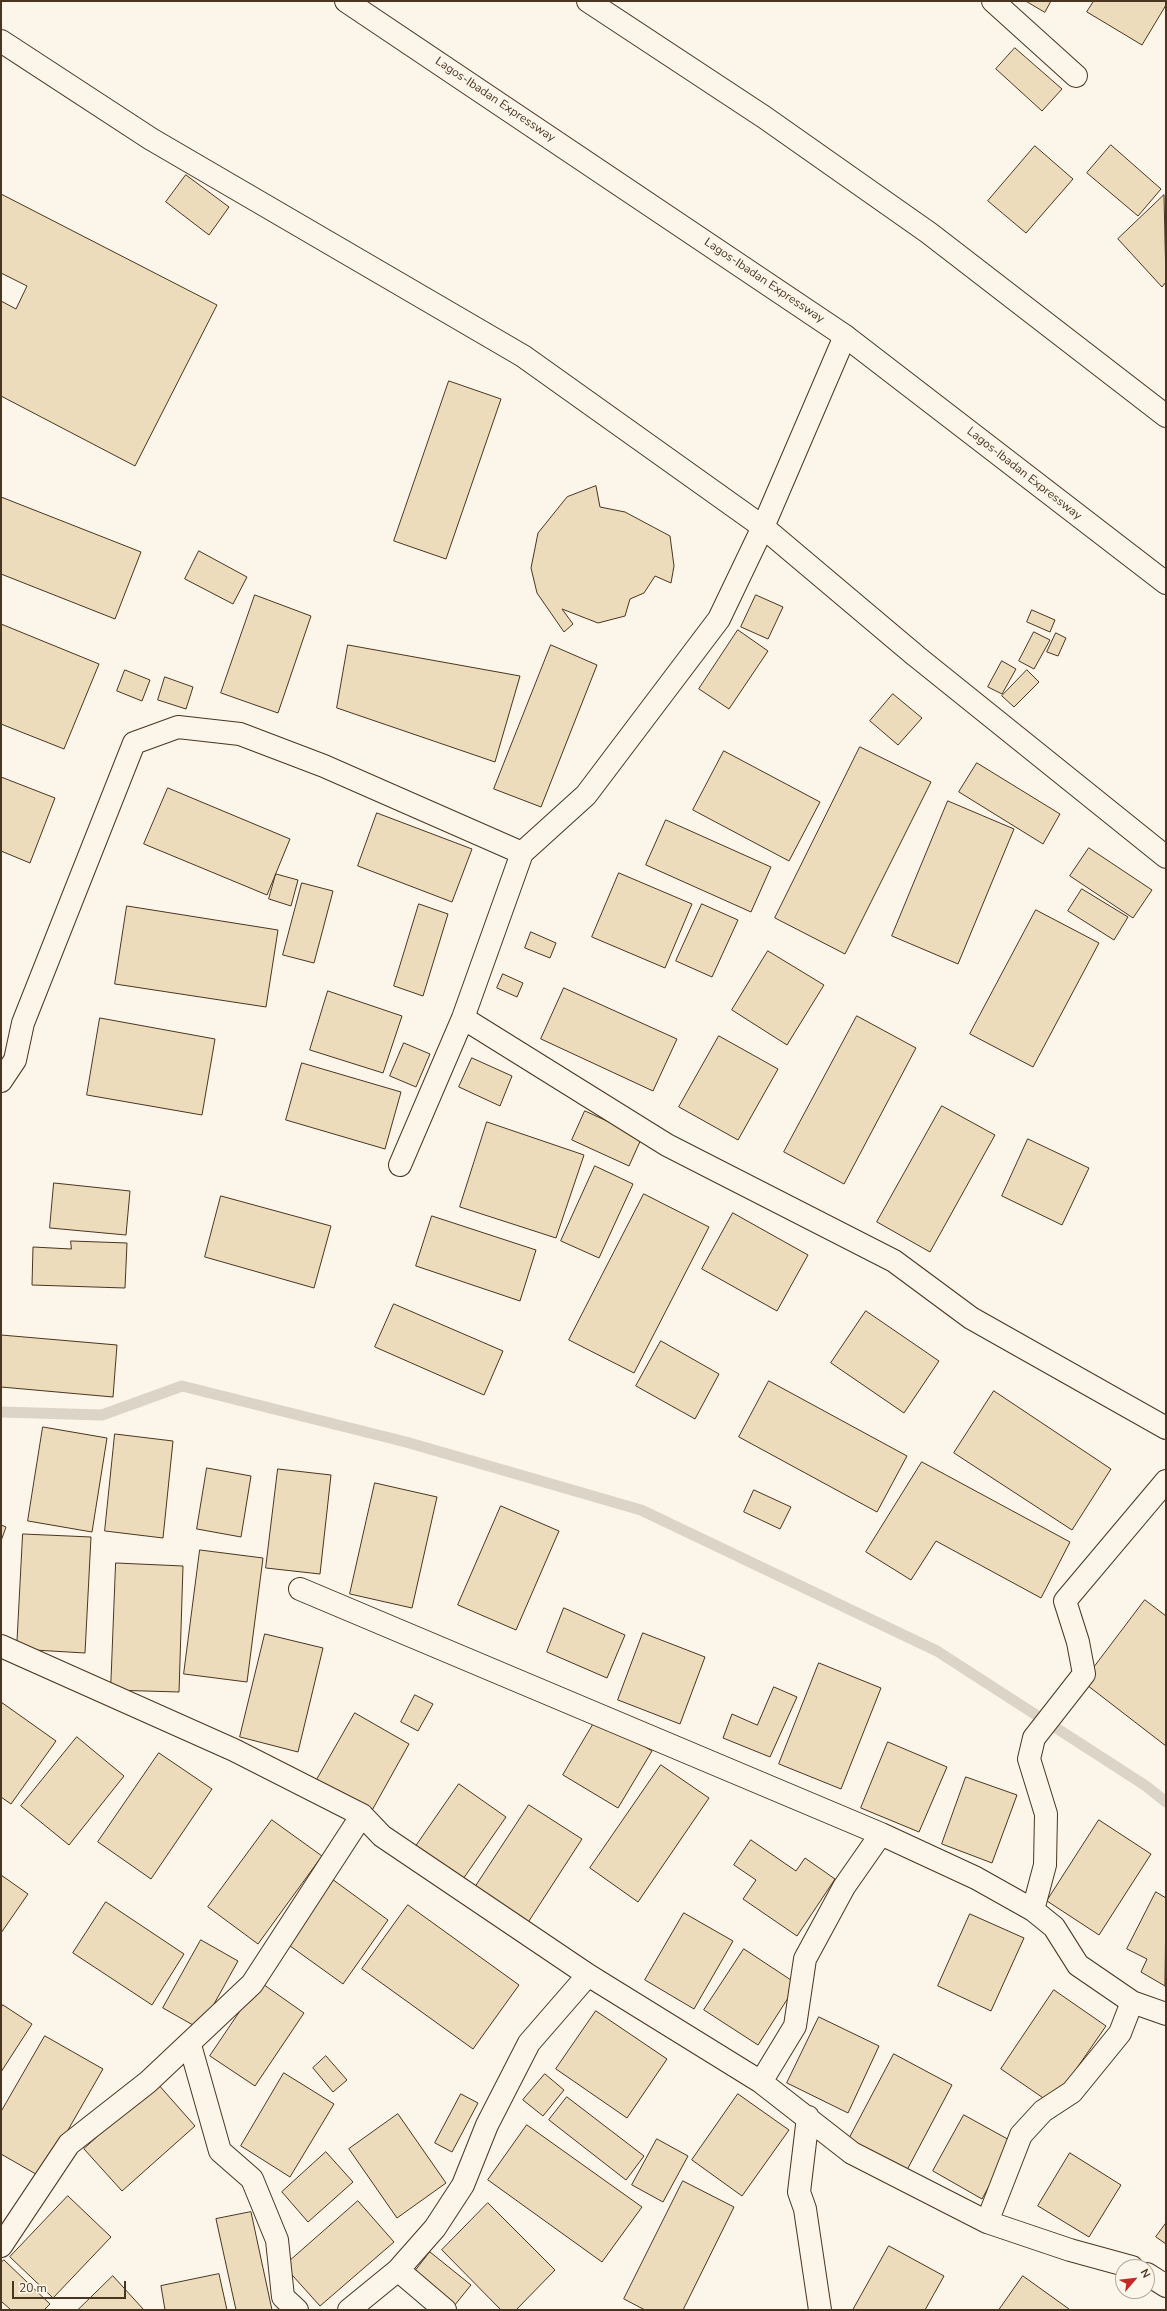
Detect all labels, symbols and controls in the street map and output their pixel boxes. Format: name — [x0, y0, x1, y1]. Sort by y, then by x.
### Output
street label: Lagos-Ibadan Expressway — [432, 54, 558, 146]
street label: Lagos-Ibadan Expressway — [701, 235, 827, 327]
street label: Lagos-Ibadan Expressway — [964, 425, 1084, 523]
north arrow — [1115, 2259, 1155, 2299]
text: N — [1137, 2266, 1154, 2281]
scale bar — [14, 2273, 128, 2299]
text: 20 m — [19, 2280, 47, 2296]

